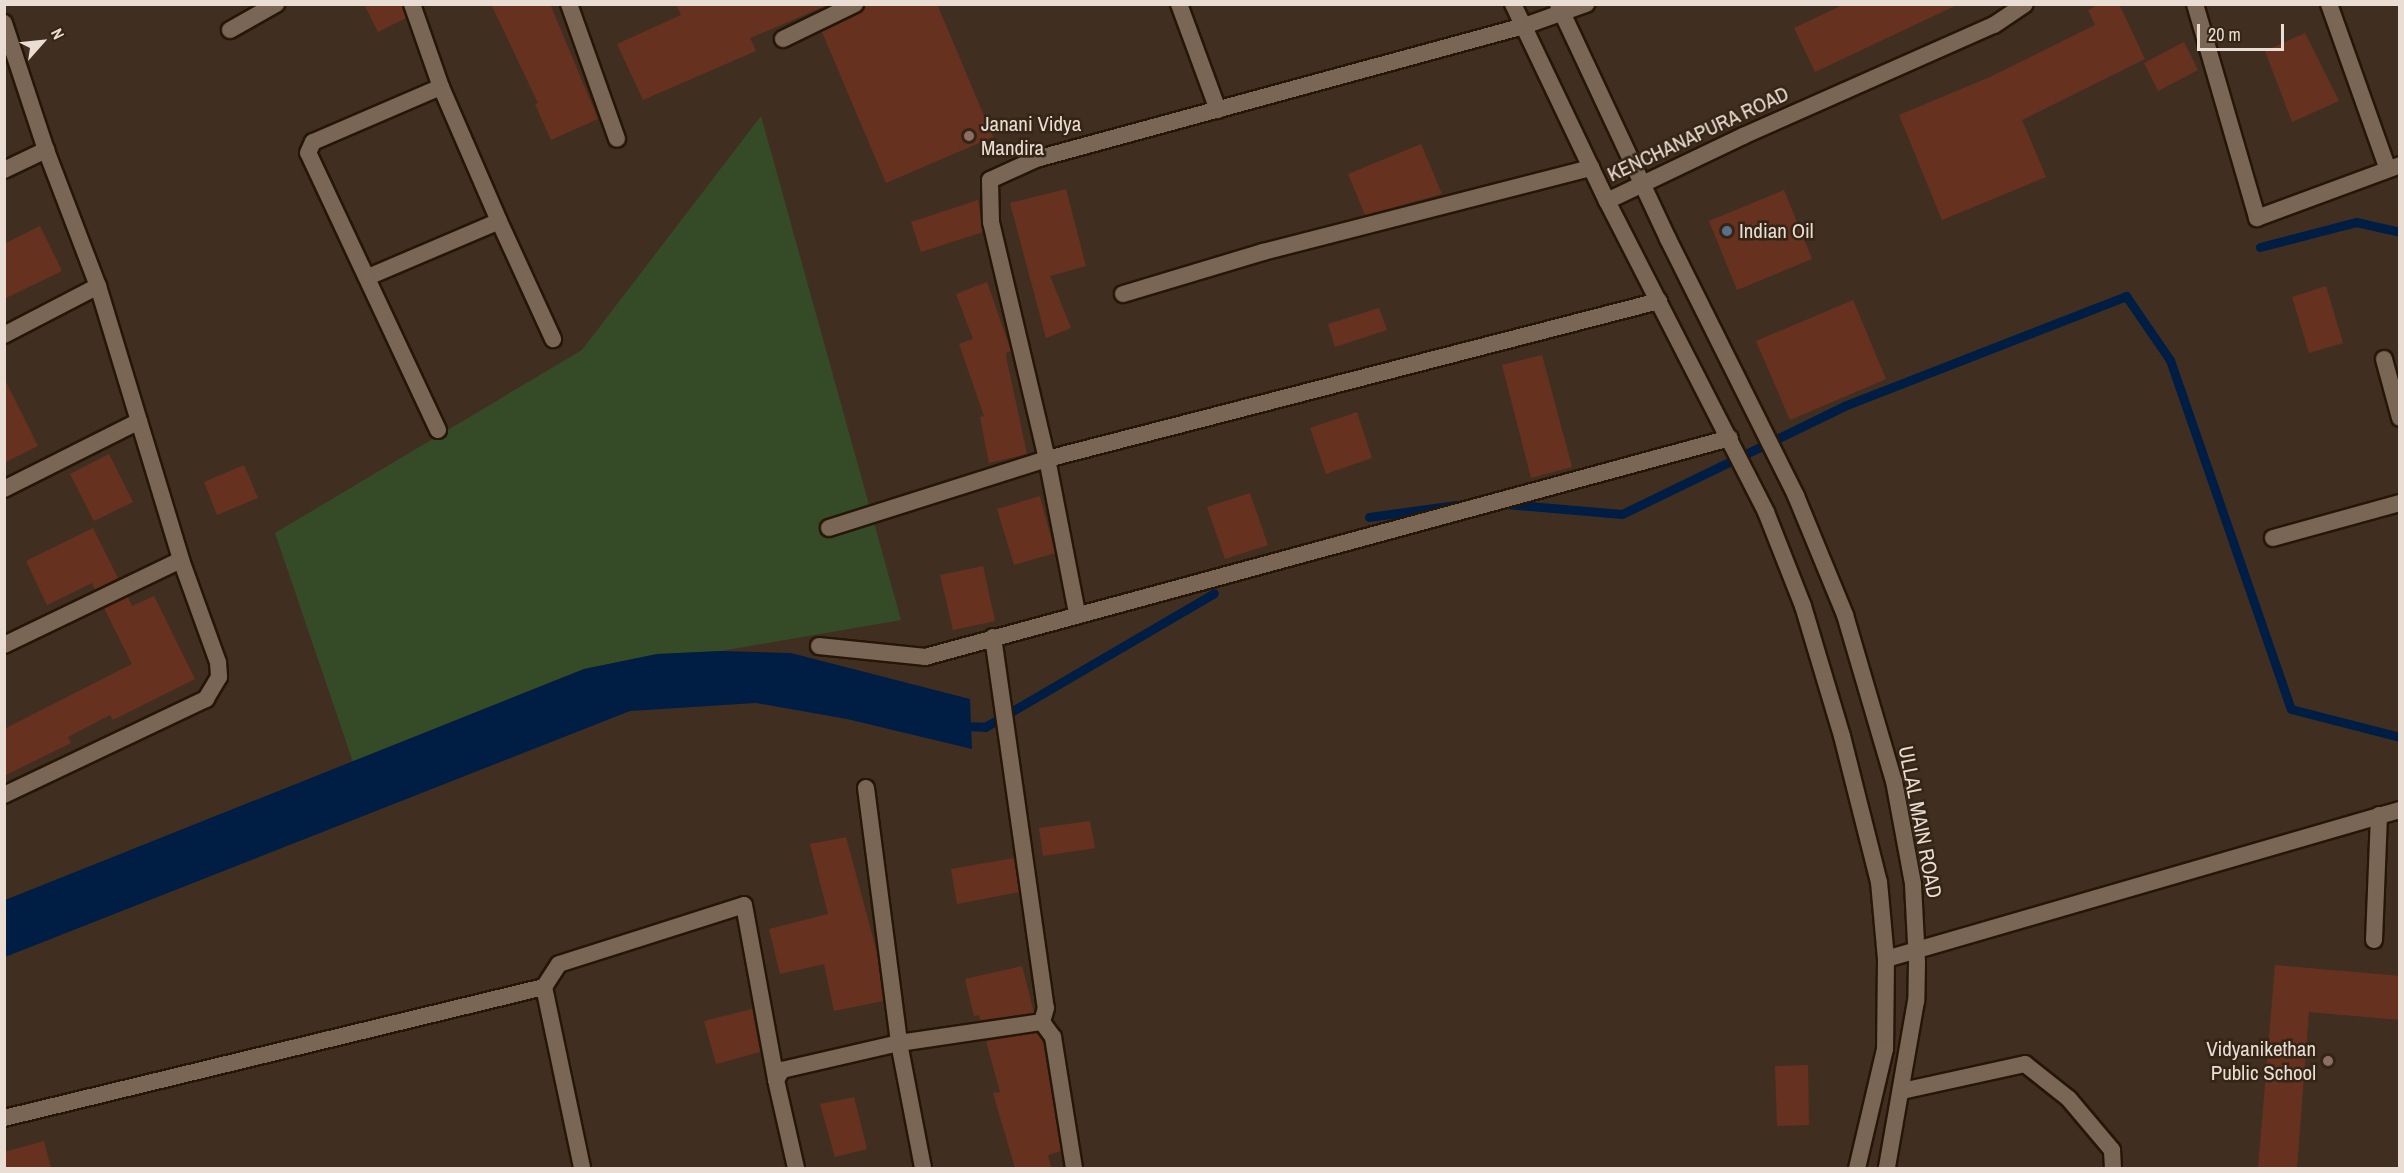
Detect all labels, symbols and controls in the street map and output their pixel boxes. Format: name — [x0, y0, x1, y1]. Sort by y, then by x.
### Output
north arrow — [12, 12, 72, 72]
scale bar — [2200, 12, 2287, 50]
text: 20 m — [2208, 22, 2241, 47]
text: N — [46, 25, 70, 43]
street label: KENCHANAPURA ROAD — [1603, 81, 1793, 187]
place label: Janani Vidya Mandira — [981, 111, 1081, 161]
marker: Janani Vidya Mandira — [962, 129, 976, 143]
place label: Indian Oil — [1739, 218, 1814, 244]
marker: Indian Oil — [1720, 224, 1734, 238]
street label: ULLAL MAIN ROAD — [1893, 744, 1947, 900]
place label: Vidyanikethan Public School — [2206, 1036, 2316, 1086]
marker: Vidyanikethan Public School — [2321, 1054, 2335, 1068]

